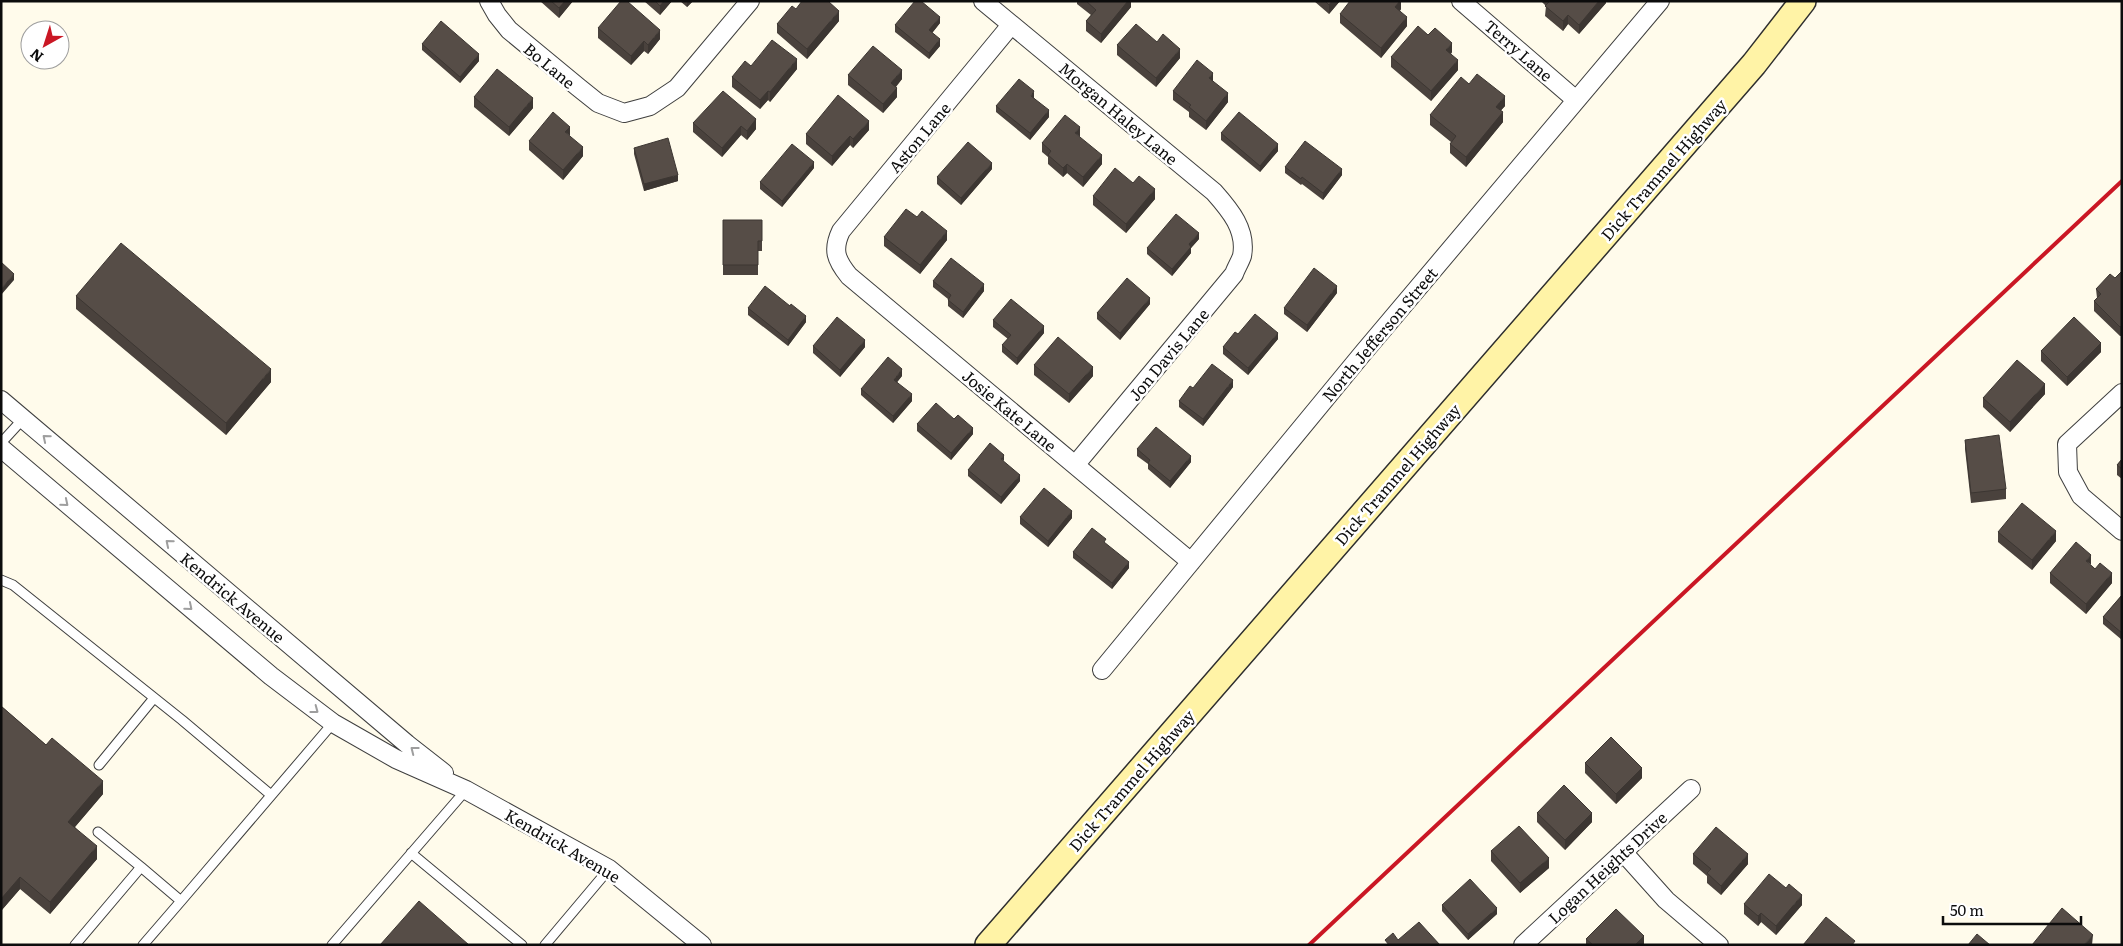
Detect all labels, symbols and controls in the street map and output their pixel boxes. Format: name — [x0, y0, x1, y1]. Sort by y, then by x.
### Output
street label: Terry Lane — [1479, 13, 1559, 87]
north arrow — [20, 20, 70, 70]
street label: Bo Lane — [519, 36, 581, 94]
text: N — [25, 44, 47, 67]
street label: Morgan Haley Lane — [1054, 56, 1184, 170]
street label: Dick Trammel Highway — [1594, 92, 1732, 245]
street label: Aston Lane — [882, 96, 956, 178]
street label: North Jefferson Street — [1315, 261, 1443, 407]
street label: Jon Davis Lane — [1122, 303, 1214, 405]
street label: Josie Kate Lane — [958, 363, 1062, 457]
street label: Dick Trammel Highway — [1328, 397, 1466, 550]
one-way arrow — [42, 435, 51, 444]
one-way arrow — [59, 497, 68, 505]
one-way arrow — [166, 540, 175, 549]
street label: Kendrick Avenue — [175, 546, 291, 648]
one-way arrow — [184, 602, 193, 611]
street label: Dick Trammel Highway — [1062, 703, 1200, 856]
one-way arrow — [309, 704, 319, 713]
one-way arrow — [411, 747, 420, 755]
street label: Kendrick Avenue — [501, 802, 625, 888]
street label: Logan Heights Drive — [1542, 805, 1672, 929]
scale bar — [1943, 894, 2080, 926]
text: 50 m — [1950, 898, 1984, 921]

